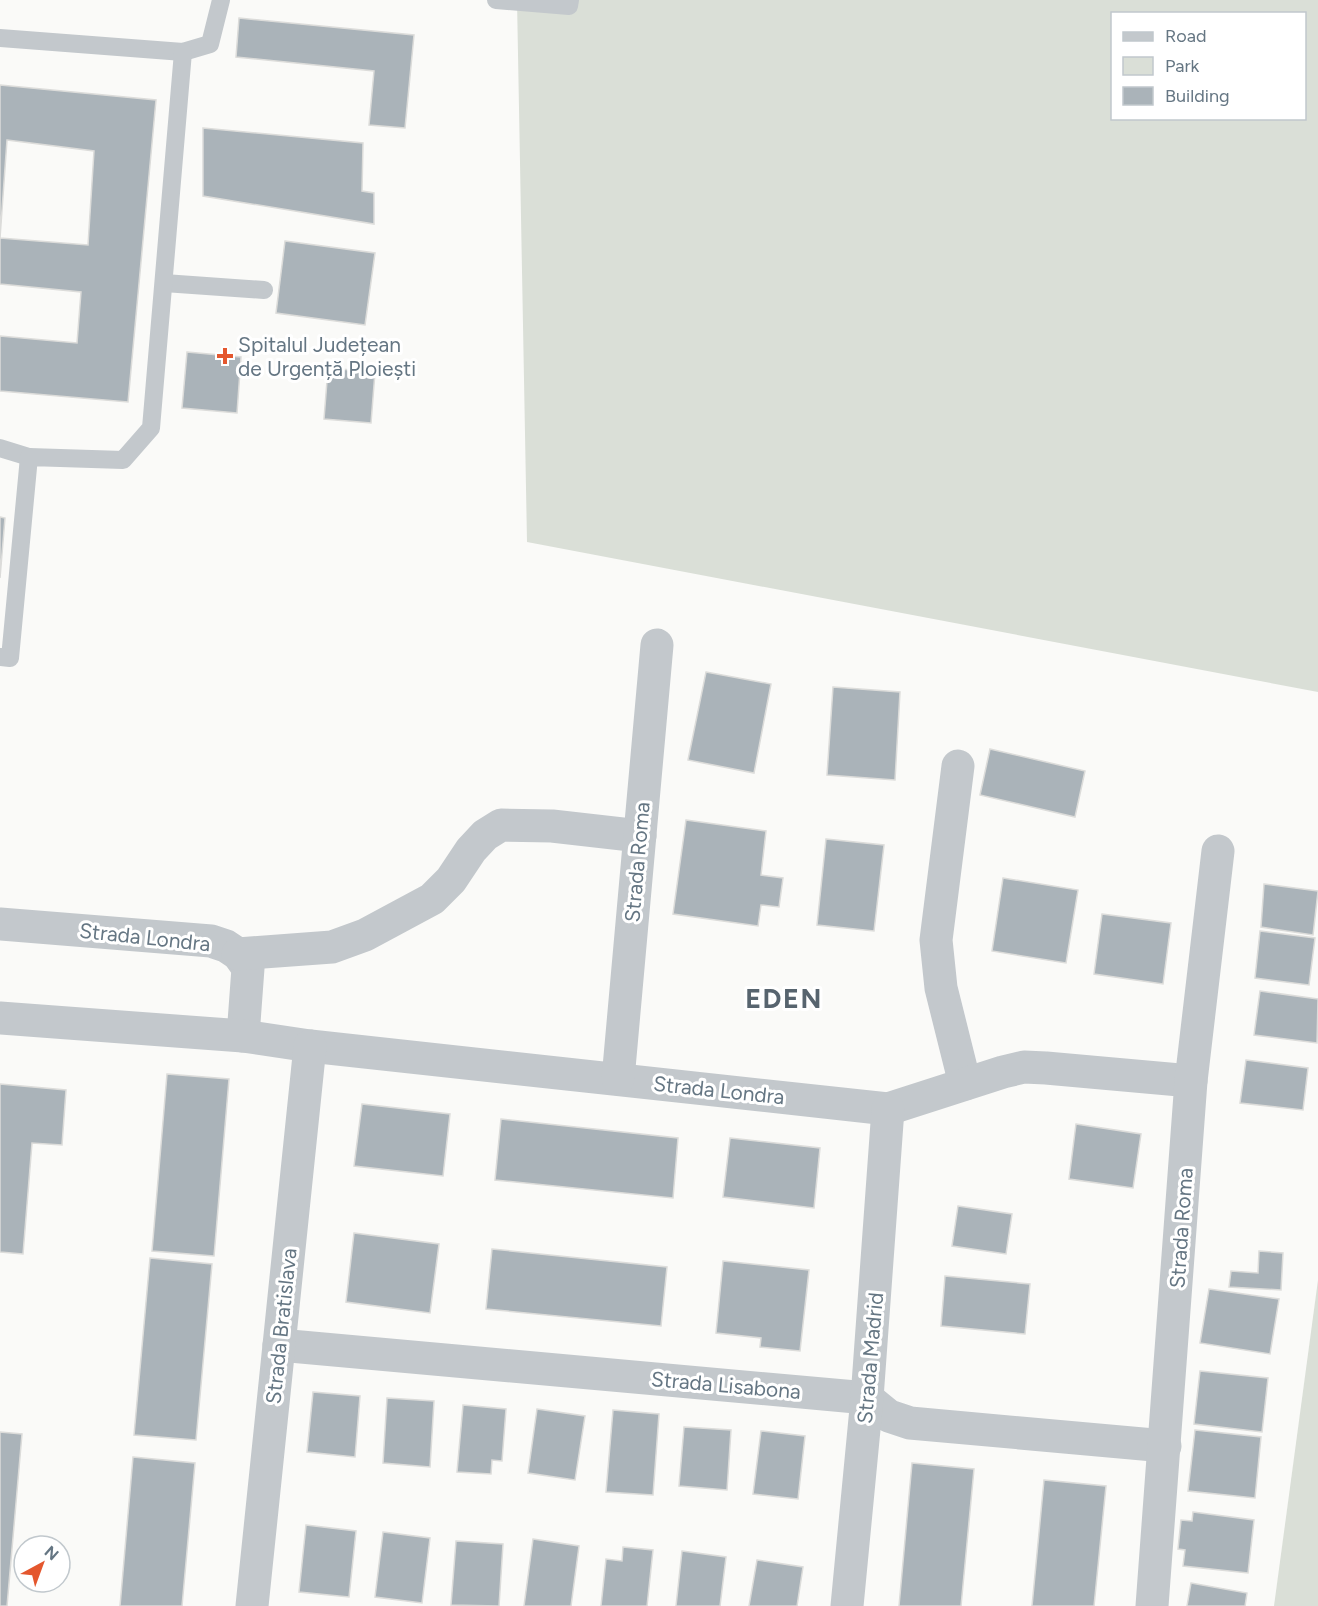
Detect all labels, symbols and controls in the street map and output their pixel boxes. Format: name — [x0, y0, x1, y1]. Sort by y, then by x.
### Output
legend — [1111, 12, 1306, 120]
text: Road — [1165, 25, 1206, 47]
text: Park — [1165, 55, 1200, 77]
text: Building — [1165, 85, 1230, 107]
place label: Spitalul Județean de Urgență Ploiești — [238, 332, 416, 381]
marker: Spitalul Județean de Urgență Ploiești — [216, 347, 234, 365]
street label: Strada Roma — [619, 801, 655, 923]
street label: Strada Londra — [78, 918, 212, 956]
district label: EDEN — [745, 982, 823, 1015]
street label: Strada Londra — [652, 1071, 786, 1109]
street label: Strada Roma — [1164, 1167, 1198, 1289]
street label: Strada Bratislava — [260, 1247, 302, 1405]
street label: Strada Madrid — [852, 1291, 888, 1425]
street label: Strada Lisabona — [650, 1366, 802, 1404]
north arrow — [12, 1534, 72, 1594]
text: N — [41, 1542, 62, 1564]

